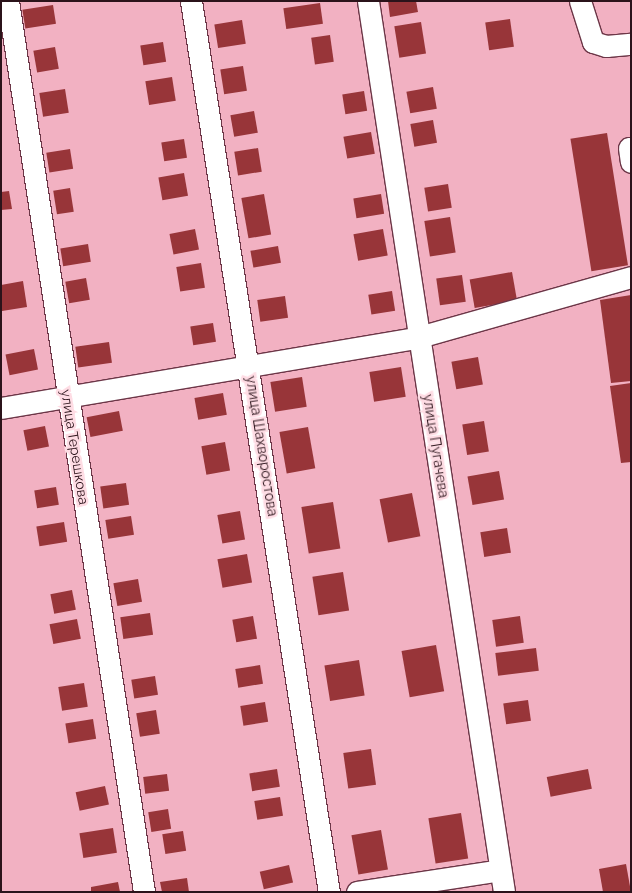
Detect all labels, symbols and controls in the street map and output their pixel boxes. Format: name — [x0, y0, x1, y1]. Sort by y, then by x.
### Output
street label: улица Шахворостова — [243, 375, 281, 517]
street label: улица Терешкова — [58, 388, 92, 506]
street label: улица Пугачева — [420, 393, 452, 499]

